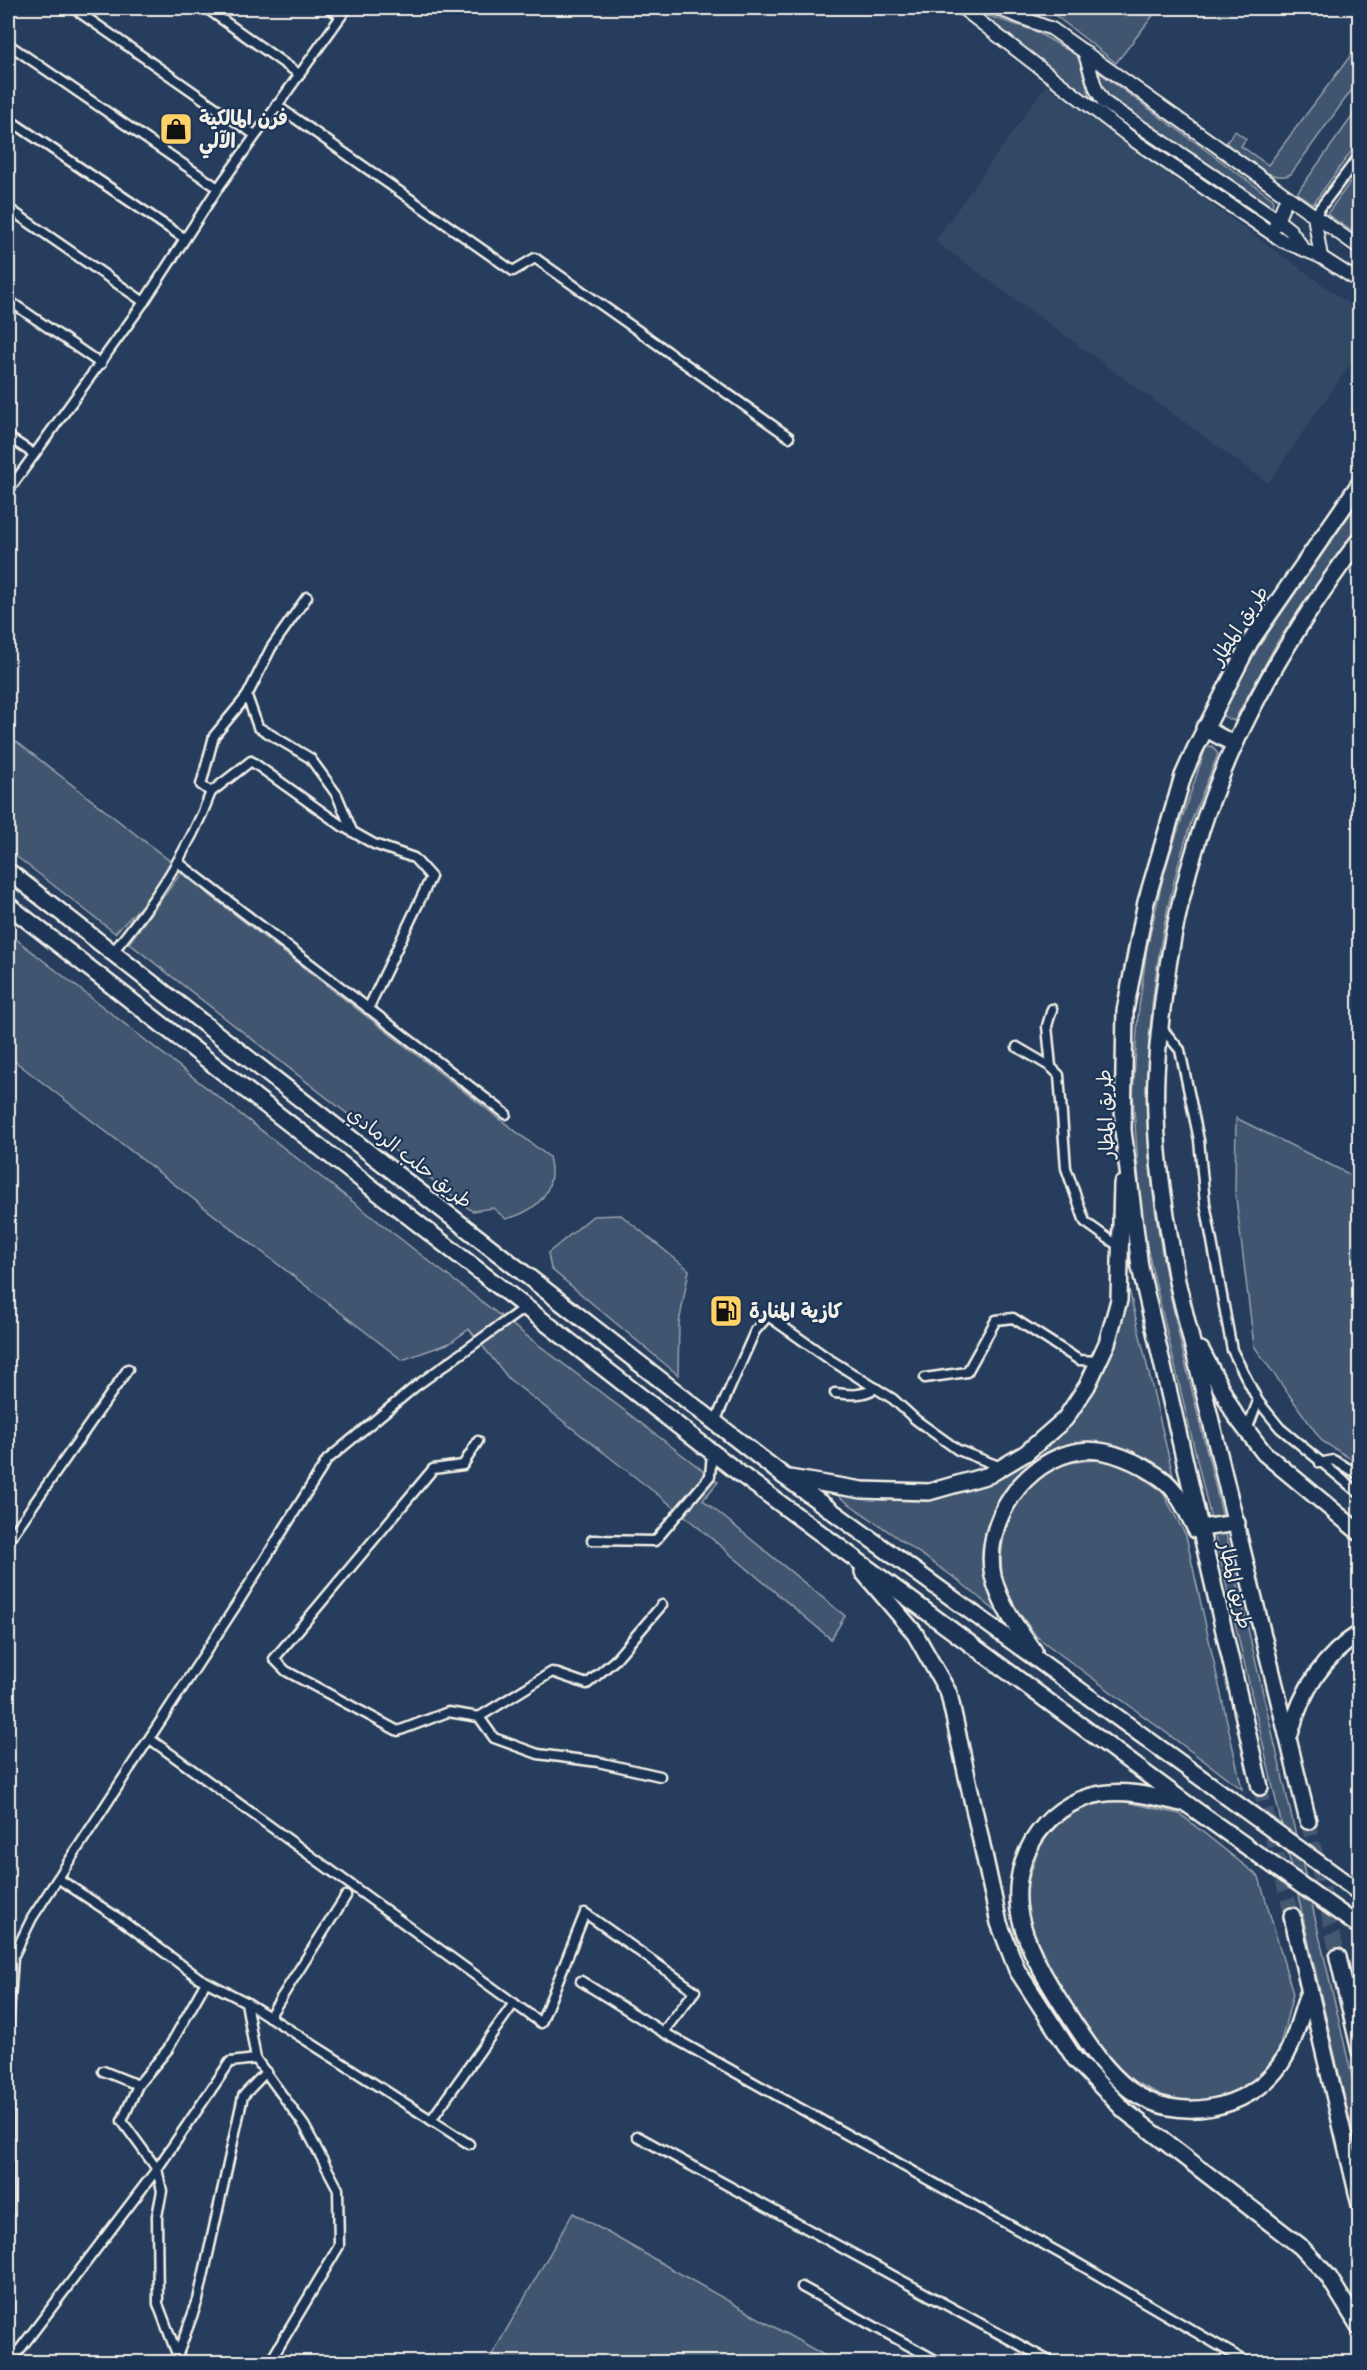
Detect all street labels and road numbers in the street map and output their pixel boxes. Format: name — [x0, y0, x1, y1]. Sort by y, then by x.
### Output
street label: طريق المطار — [1204, 582, 1274, 671]
street label: طريق المطار — [1092, 1069, 1120, 1161]
street label: طريق حلب الرمادي — [341, 1102, 477, 1216]
street label: طريق المطار — [1213, 1537, 1257, 1631]

